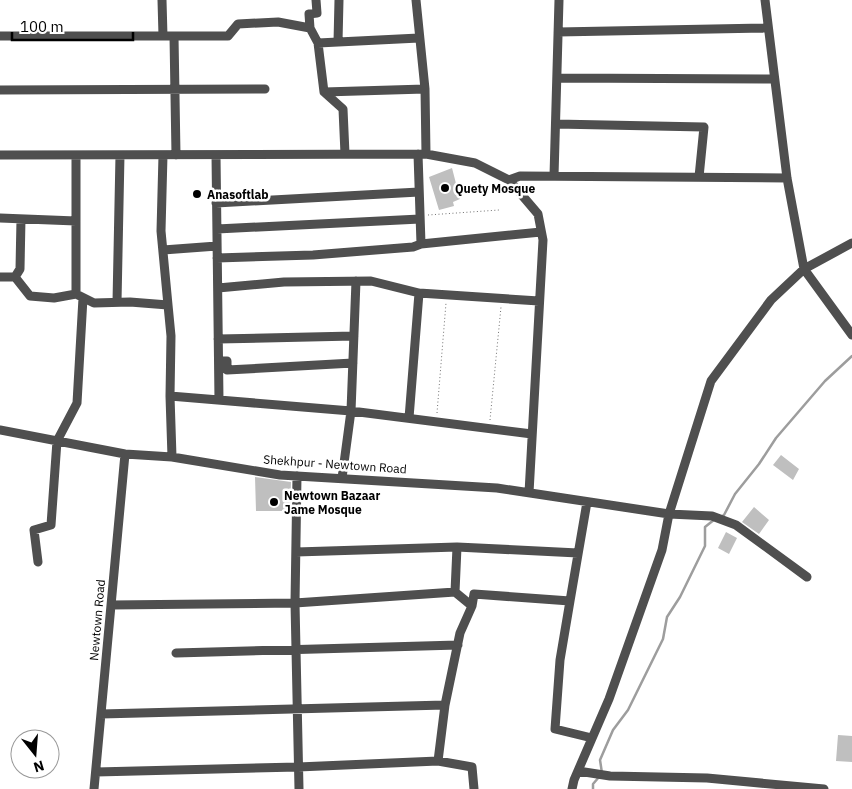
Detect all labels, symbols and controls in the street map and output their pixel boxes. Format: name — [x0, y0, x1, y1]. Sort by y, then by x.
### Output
scale bar — [12, 10, 134, 42]
text: 100 m — [20, 17, 64, 36]
place label: Quety Mosque — [455, 181, 535, 196]
marker: Quety Mosque — [439, 182, 451, 194]
place label: Anasoftlab — [207, 187, 269, 202]
marker: Anasoftlab — [191, 188, 203, 200]
street label: Shekhpur - Newtown Road — [263, 452, 407, 476]
place label: Newtown Bazaar Jame Mosque — [284, 488, 380, 517]
marker: Newtown Bazaar Jame Mosque — [268, 496, 280, 508]
street label: Newtown Road — [86, 579, 108, 661]
north arrow — [10, 729, 60, 779]
text: N — [31, 756, 46, 777]

